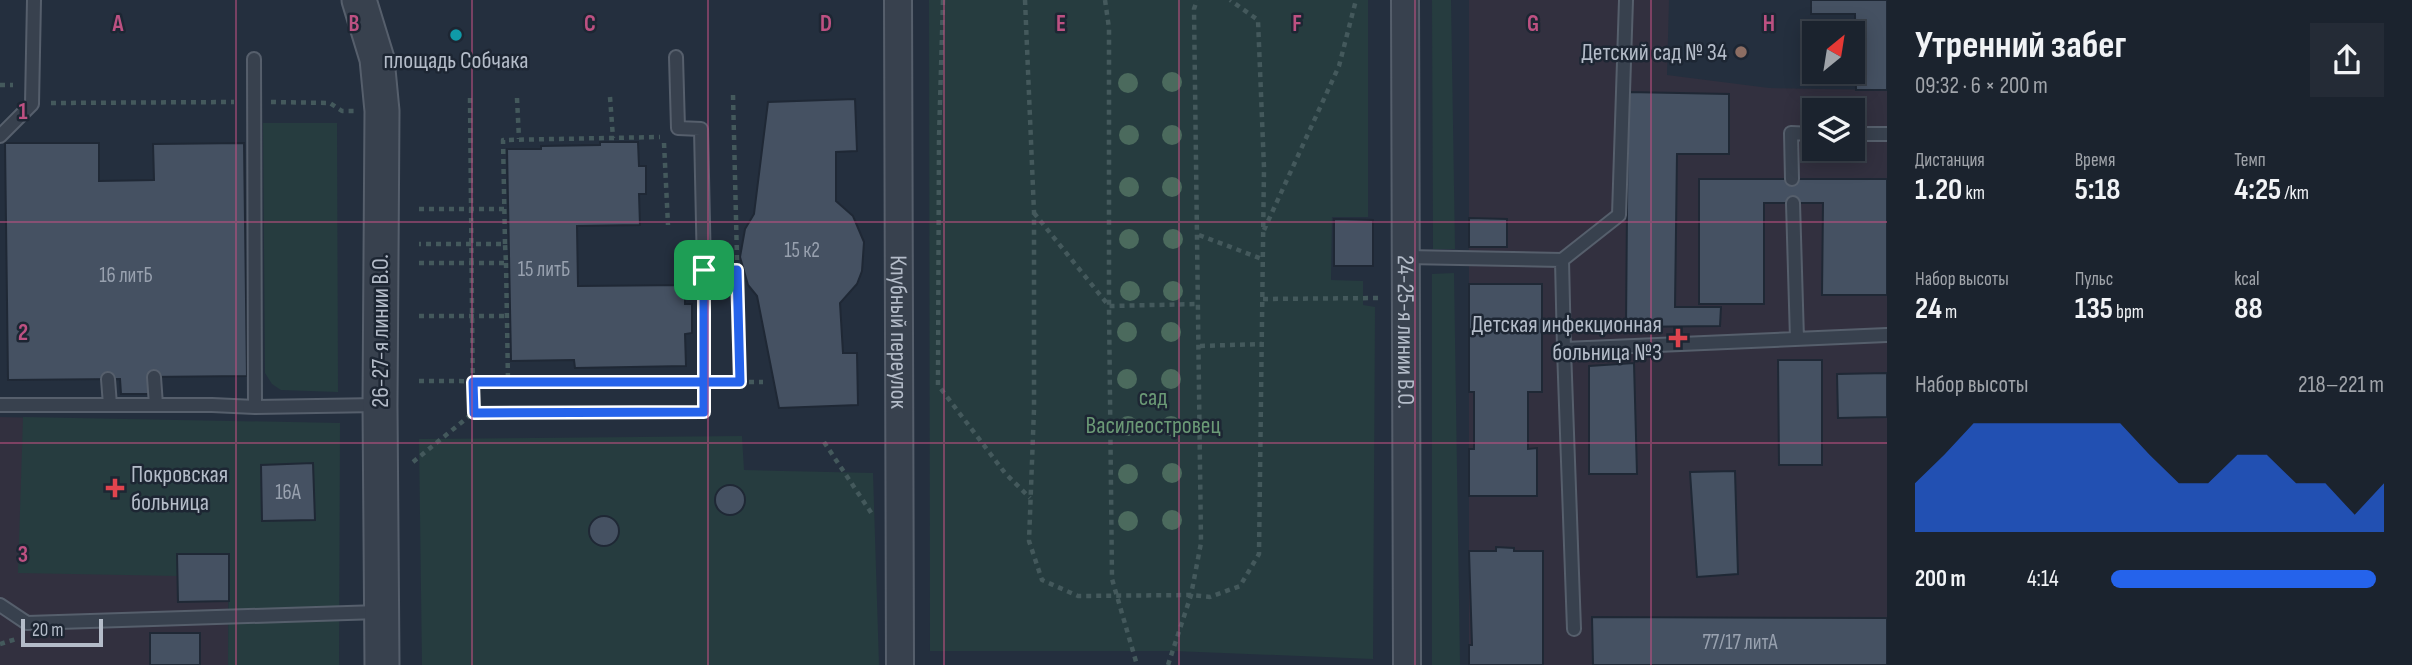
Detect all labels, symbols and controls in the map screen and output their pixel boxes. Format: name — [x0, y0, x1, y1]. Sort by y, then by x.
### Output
text: A — [112, 10, 125, 38]
text: B — [349, 10, 360, 38]
text: C — [584, 10, 596, 38]
text: D — [820, 10, 832, 38]
text: E — [1056, 10, 1066, 38]
text: F — [1292, 10, 1302, 38]
text: G — [1527, 10, 1539, 38]
text: H — [1763, 10, 1775, 38]
north arrow — [1802, 21, 1866, 84]
map controls — [1802, 21, 1865, 161]
text: Утренний забег — [1915, 23, 2126, 68]
button: share — [2310, 23, 2384, 97]
marker: площадь Собчака — [448, 27, 464, 43]
place label: Детский сад № 34 — [1581, 38, 1727, 67]
marker: Детский сад № 34 — [1733, 44, 1749, 60]
place label: площадь Собчака — [384, 46, 528, 75]
text: 09:32 · 6 × 200 m — [1915, 72, 2048, 100]
text: 1 — [18, 98, 28, 126]
button: layers — [1802, 98, 1865, 161]
text: Дистанция — [1915, 149, 1985, 172]
text: Время — [2075, 149, 2115, 172]
text: Темп — [2234, 149, 2266, 172]
text: 1.20 — [1915, 172, 1962, 208]
text: 5:18 — [2075, 172, 2120, 208]
text: 4:25 — [2234, 172, 2281, 208]
text: km — [1962, 182, 1985, 205]
text: /km — [2281, 182, 2309, 205]
house number: 15 к2 — [784, 238, 820, 263]
pin — [674, 240, 734, 300]
icon: arrive — [685, 251, 723, 289]
street label: 26-27-я линии В.О. — [366, 254, 395, 408]
street label: Клубный переулок — [884, 255, 913, 410]
street label: 24-25-я линии В.О. — [1391, 255, 1420, 409]
house number: 15 литБ — [518, 257, 570, 282]
house number: 16 литБ — [99, 263, 153, 288]
text: Набор высоты — [1915, 268, 2009, 291]
text: Пульс — [2075, 268, 2113, 291]
text: kcal — [2234, 268, 2259, 291]
text: 24 — [1915, 291, 1942, 327]
text: 135 — [2075, 291, 2113, 327]
text: 88 — [2234, 291, 2263, 327]
text: m — [1942, 301, 1957, 324]
text: bpm — [2113, 301, 2144, 324]
place label: Детская инфекционная больница №3 — [1471, 310, 1662, 367]
text: 2 — [18, 319, 28, 347]
marker: Детская инфекционная больница №3 — [1668, 328, 1688, 348]
text: Набор высоты — [1915, 371, 2028, 399]
text: 218–221 m — [2298, 371, 2384, 399]
park label: сад Василеостровец — [1085, 383, 1221, 440]
place label: Покровская больница — [131, 460, 228, 517]
marker: Покровская больница — [105, 478, 125, 498]
house number: 16А — [275, 480, 302, 505]
text: 3 — [18, 541, 28, 569]
text: 200 m — [1915, 565, 1966, 593]
text: 4:14 — [2027, 565, 2059, 593]
scale bar — [21, 616, 103, 648]
text: 20 m — [32, 619, 64, 642]
house number: 77/17 литА — [1702, 630, 1779, 655]

